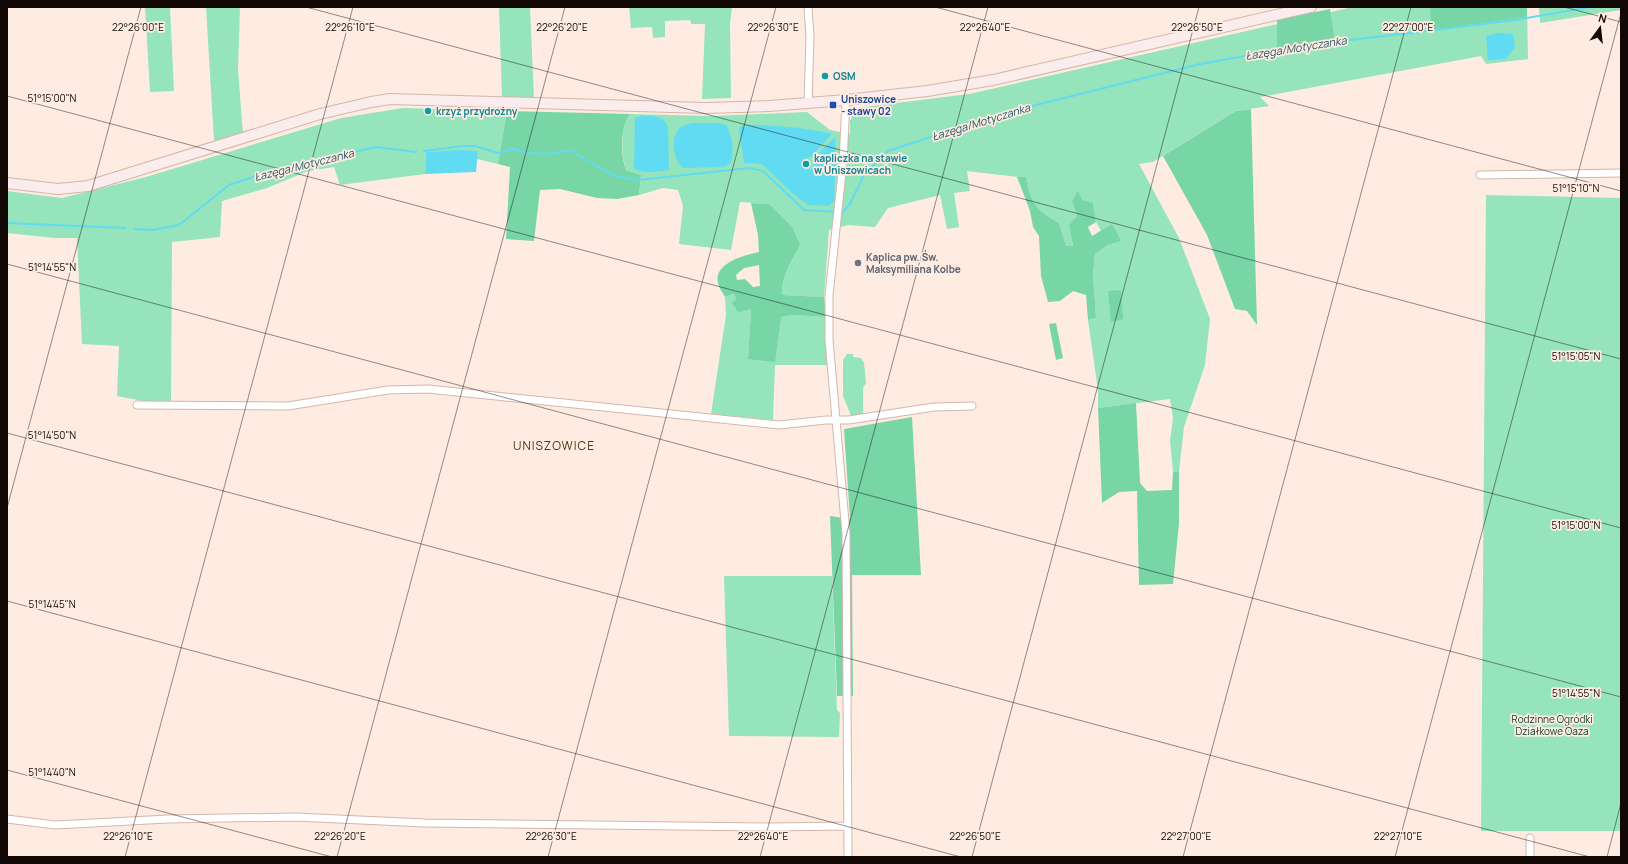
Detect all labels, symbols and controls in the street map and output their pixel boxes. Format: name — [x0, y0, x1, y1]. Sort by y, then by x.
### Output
north arrow — [1580, 8, 1620, 48]
text: N — [1597, 10, 1609, 26]
text: 22°26'00"E — [112, 20, 164, 34]
text: 22°26'10"E — [325, 20, 375, 34]
text: 22°26'20"E — [536, 20, 588, 34]
text: 22°26'30"E — [747, 20, 799, 34]
text: 22°26'40"E — [960, 20, 1010, 34]
text: 22°26'50"E — [1171, 20, 1223, 34]
text: 22°27'00"E — [1383, 20, 1434, 34]
water label: Łazęga/Motyczanka — [1244, 32, 1348, 63]
place label: OSM — [833, 69, 856, 83]
marker: OSM — [820, 71, 830, 81]
text: 51°15'00"N — [28, 91, 77, 105]
place label: Uniszowice - stawy 02 — [841, 92, 896, 118]
water label: Łazęga/Motyczanka — [930, 99, 1033, 144]
marker: Uniszowice - stawy 02 — [828, 100, 838, 110]
place label: krzyż przydrożny — [436, 104, 518, 118]
marker: krzyż przydrożny — [423, 106, 433, 116]
water label: Łazęga/Motyczanka — [253, 145, 356, 184]
place label: kapliczka na stawie w Uniszowicach — [814, 151, 907, 177]
marker: kapliczka na stawie w Uniszowicach — [801, 159, 811, 169]
text: 51°15'10"N — [1553, 181, 1600, 195]
place label: Kaplica pw. Św. Maksymiliana Kolbe — [866, 250, 961, 276]
marker: Kaplica pw. Św. Maksymiliana Kolbe — [853, 258, 863, 268]
text: 51°14'55"N — [28, 260, 76, 274]
text: 51°15'05"N — [1552, 349, 1600, 363]
text: 51°14'50"N — [28, 428, 76, 442]
district label: UNISZOWICE — [513, 437, 595, 454]
text: 51°15'00"N — [1552, 518, 1601, 532]
text: 51°14'45"N — [28, 597, 76, 611]
text: 51°14'55"N — [1552, 686, 1600, 700]
park label: Rodzinne Ogródki Działkowe Oaza — [1511, 712, 1593, 738]
text: 51°14'40"N — [28, 765, 76, 779]
text: 22°26'10"E — [103, 829, 153, 843]
text: 22°26'20"E — [314, 829, 366, 843]
text: 22°26'30"E — [525, 829, 577, 843]
text: 22°26'40"E — [738, 829, 788, 843]
text: 22°26'50"E — [949, 829, 1001, 843]
text: 22°27'00"E — [1161, 829, 1212, 843]
text: 22°27'10"E — [1374, 829, 1422, 843]

